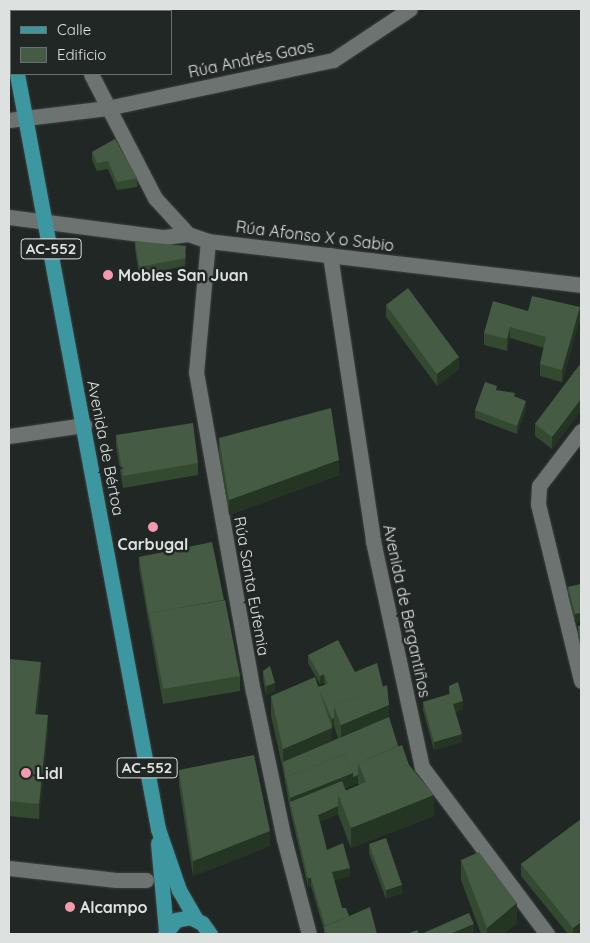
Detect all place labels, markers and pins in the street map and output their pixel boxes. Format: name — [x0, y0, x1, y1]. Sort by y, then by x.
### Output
place label: Mobles San Juan — [118, 265, 248, 285]
marker: Mobles San Juan — [102, 269, 114, 281]
marker: Carbugal — [147, 521, 159, 533]
place label: Carbugal — [118, 534, 188, 554]
place label: Lidl — [36, 763, 63, 783]
marker: Lidl — [20, 767, 32, 779]
place label: Alcampo — [80, 897, 148, 917]
marker: Alcampo — [64, 901, 76, 913]

